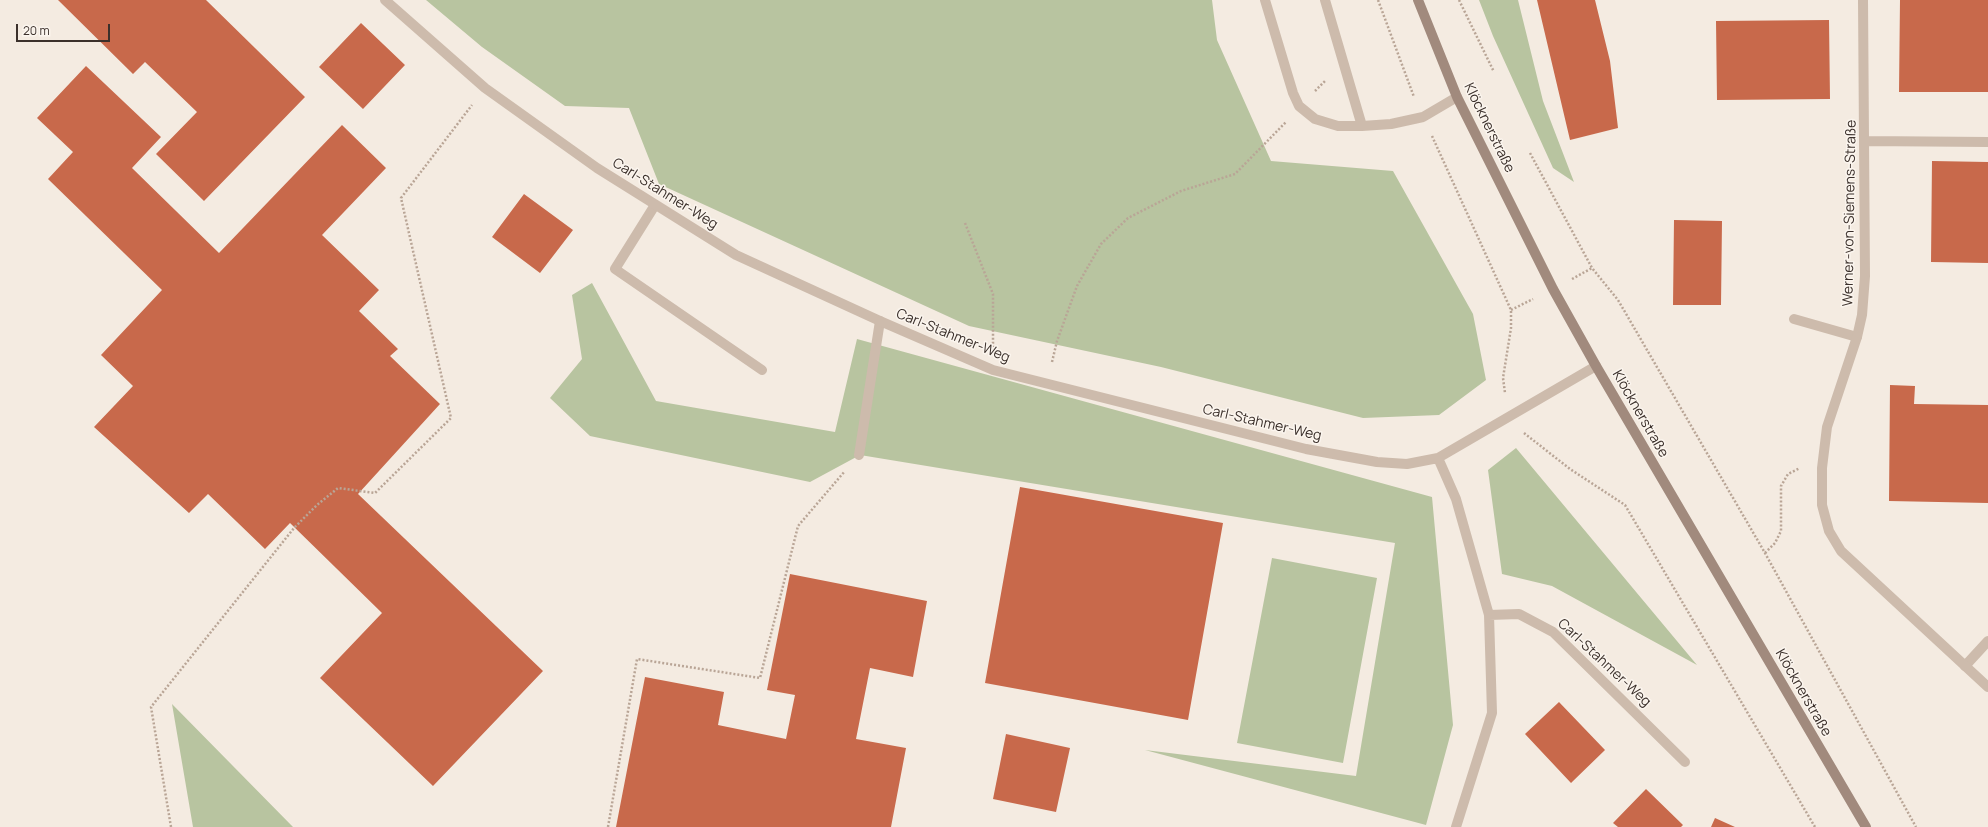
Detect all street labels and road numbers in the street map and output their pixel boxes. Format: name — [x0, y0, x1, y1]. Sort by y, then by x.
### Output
street label: Klöcknerstraße — [1460, 80, 1518, 176]
street label: Werner-von-Siemens-Straße — [1840, 119, 1860, 307]
street label: Carl-Stahmer-Weg — [609, 155, 721, 233]
street label: Carl-Stahmer-Weg — [894, 305, 1012, 367]
street label: Klöcknerstraße — [1608, 367, 1672, 461]
street label: Carl-Stahmer-Weg — [1201, 401, 1323, 445]
street label: Carl-Stahmer-Weg — [1554, 615, 1654, 711]
street label: Klöcknerstraße — [1771, 646, 1835, 740]

